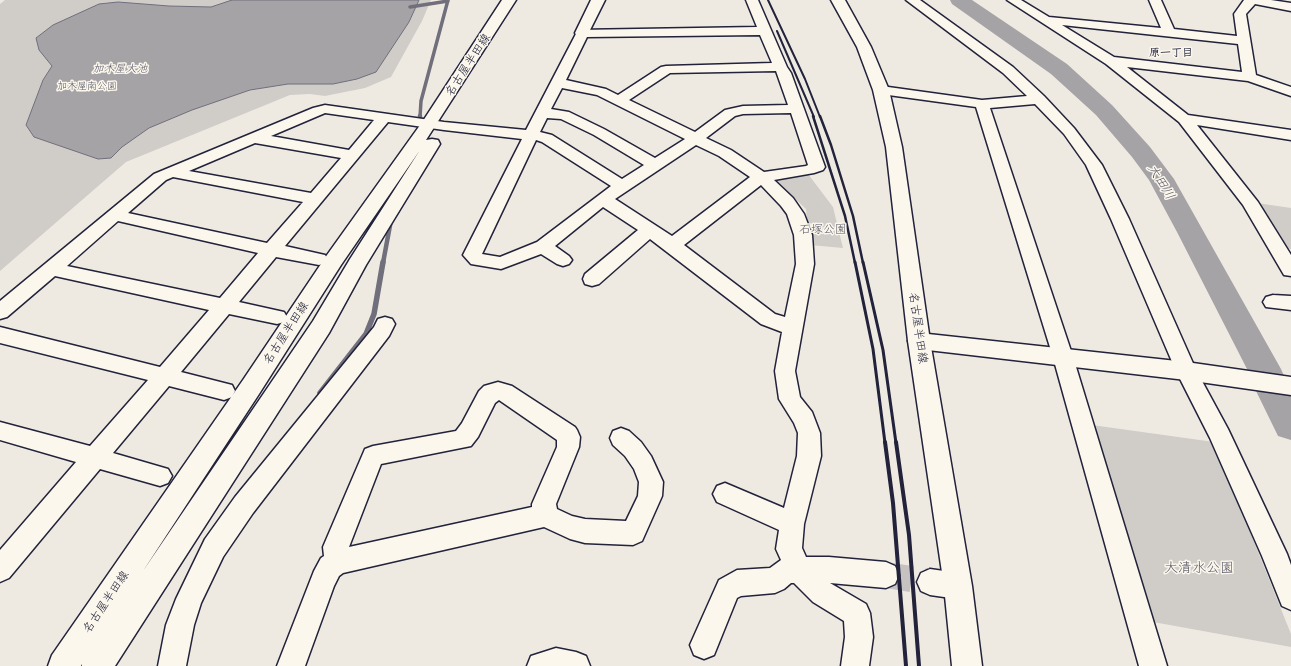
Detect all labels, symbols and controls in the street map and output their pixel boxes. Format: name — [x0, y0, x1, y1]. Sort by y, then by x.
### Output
street label: 名古屋半田線 — [442, 31, 494, 99]
district label: 原一丁目 — [1149, 46, 1193, 60]
water label: 加木屋大池 — [93, 62, 147, 76]
park label: 加木屋南公園 — [57, 80, 117, 92]
water label: 大田川 — [1144, 161, 1178, 203]
park label: 石塚公園 — [799, 223, 847, 237]
street label: 名古屋半田線 — [906, 291, 930, 365]
street label: 名古屋半田線 — [260, 299, 312, 367]
park label: 大清水公園 — [1164, 560, 1234, 576]
street label: 名古屋半田線 — [80, 568, 132, 636]

